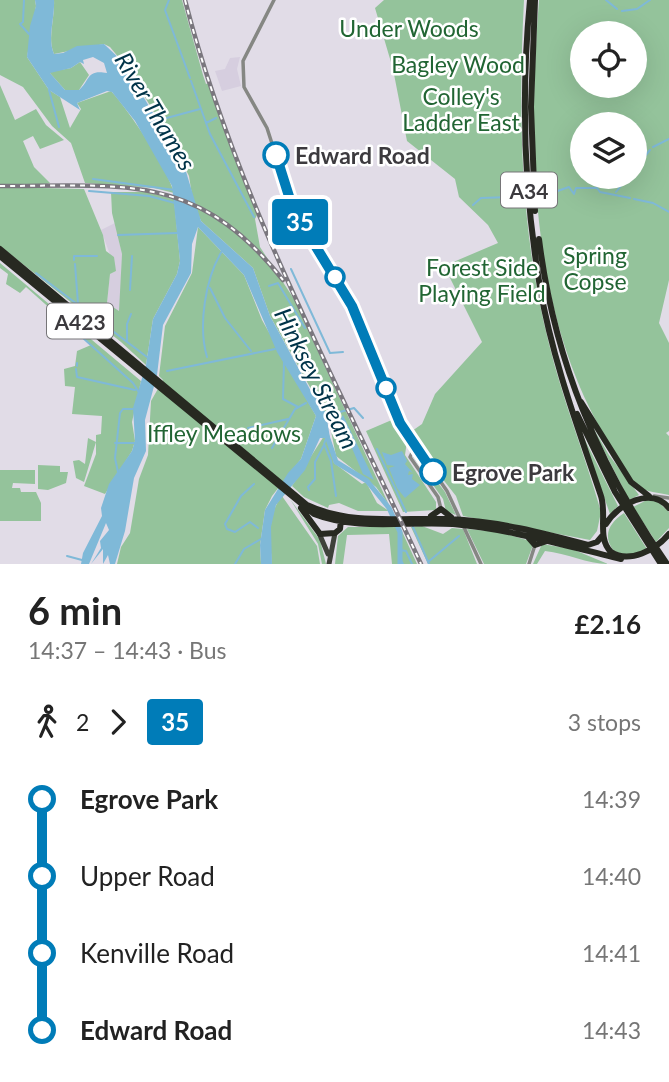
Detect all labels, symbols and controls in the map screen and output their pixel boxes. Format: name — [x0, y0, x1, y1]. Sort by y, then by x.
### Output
park label: Under Woods — [339, 14, 479, 42]
map controls — [570, 21, 647, 189]
button: locate — [570, 21, 647, 98]
water label: River Thames — [109, 47, 203, 176]
park label: Bagley Wood — [391, 50, 525, 78]
park label: Colley's Ladder East — [402, 82, 521, 136]
button: layers — [570, 112, 647, 189]
place label: Edward Road — [295, 141, 430, 169]
marker: Edward Road — [263, 142, 289, 168]
road number: A34 — [501, 172, 557, 208]
line badge: 35 — [268, 199, 332, 245]
text: 35 — [286, 207, 314, 236]
park label: Spring Copse — [563, 241, 627, 295]
park label: Forest Side Playing Field — [418, 253, 546, 307]
unlabelled marker — [325, 267, 345, 287]
water label: Hinksey Stream — [269, 303, 365, 453]
road number: A423 — [47, 304, 113, 338]
unlabelled marker — [376, 378, 396, 398]
park label: Iffley Meadows — [147, 419, 301, 447]
place label: Egrove Park — [452, 458, 575, 486]
marker: Egrove Park — [420, 459, 446, 485]
text: 6 min — [28, 587, 122, 633]
text: £2.16 — [575, 608, 641, 640]
text: 14:37 – 14:43 · Bus — [28, 636, 227, 664]
icon: walk — [28, 703, 66, 741]
icon: forward — [99, 703, 137, 741]
text: 35 — [161, 707, 189, 736]
text: 2 — [76, 708, 89, 736]
text: 3 stops — [568, 708, 641, 736]
text: Egrove Park — [80, 783, 218, 815]
text: 14:39 — [582, 785, 641, 813]
text: Upper Road — [80, 860, 215, 892]
text: 14:40 — [582, 862, 641, 890]
text: Kenville Road — [80, 937, 234, 969]
text: 14:41 — [582, 939, 641, 967]
text: Edward Road — [80, 1014, 232, 1046]
text: 14:43 — [582, 1016, 641, 1044]

